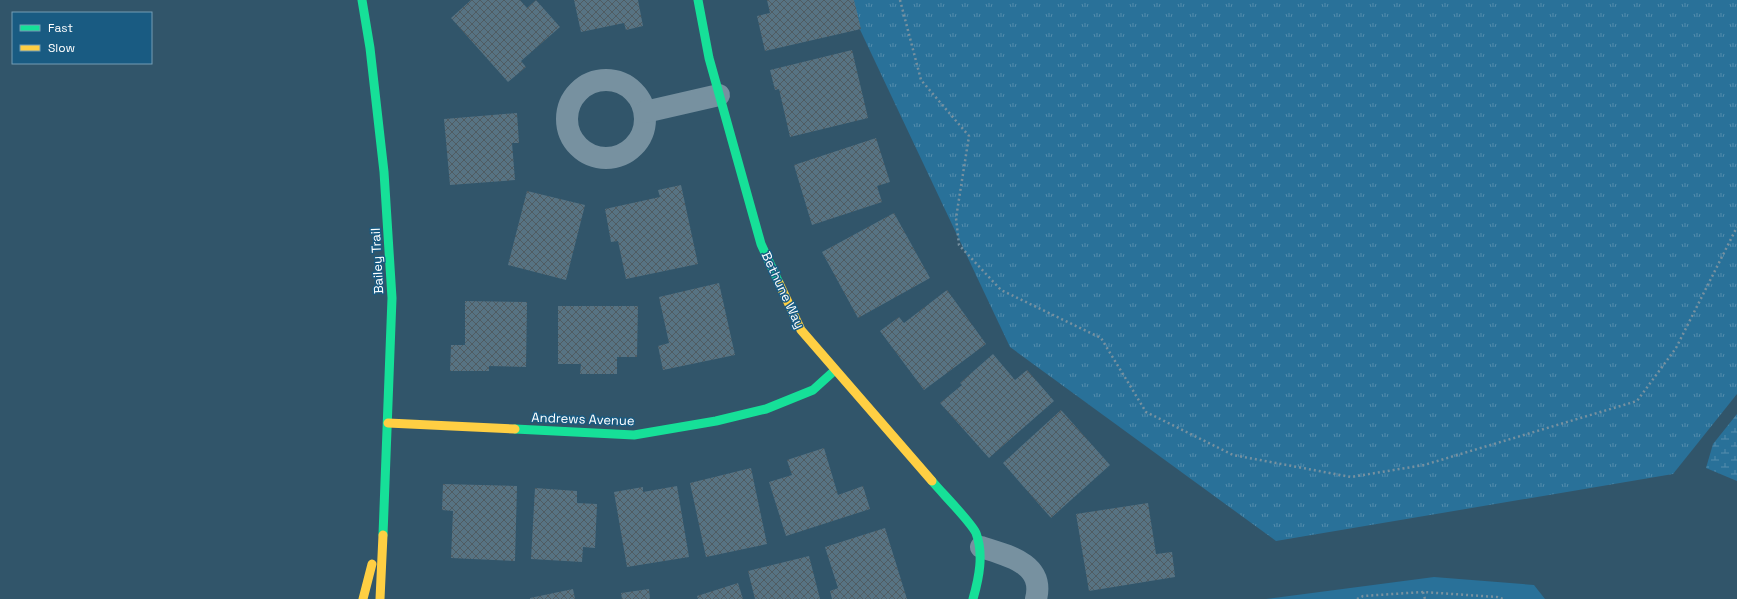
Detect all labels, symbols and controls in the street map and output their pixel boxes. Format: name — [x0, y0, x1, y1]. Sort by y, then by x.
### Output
legend — [12, 12, 152, 64]
text: Fast — [48, 20, 73, 36]
text: Slow — [48, 40, 75, 56]
street label: Bailey Trail — [367, 227, 387, 295]
street label: Bethune Way — [758, 249, 808, 331]
street label: Andrews Avenue — [531, 409, 635, 429]

